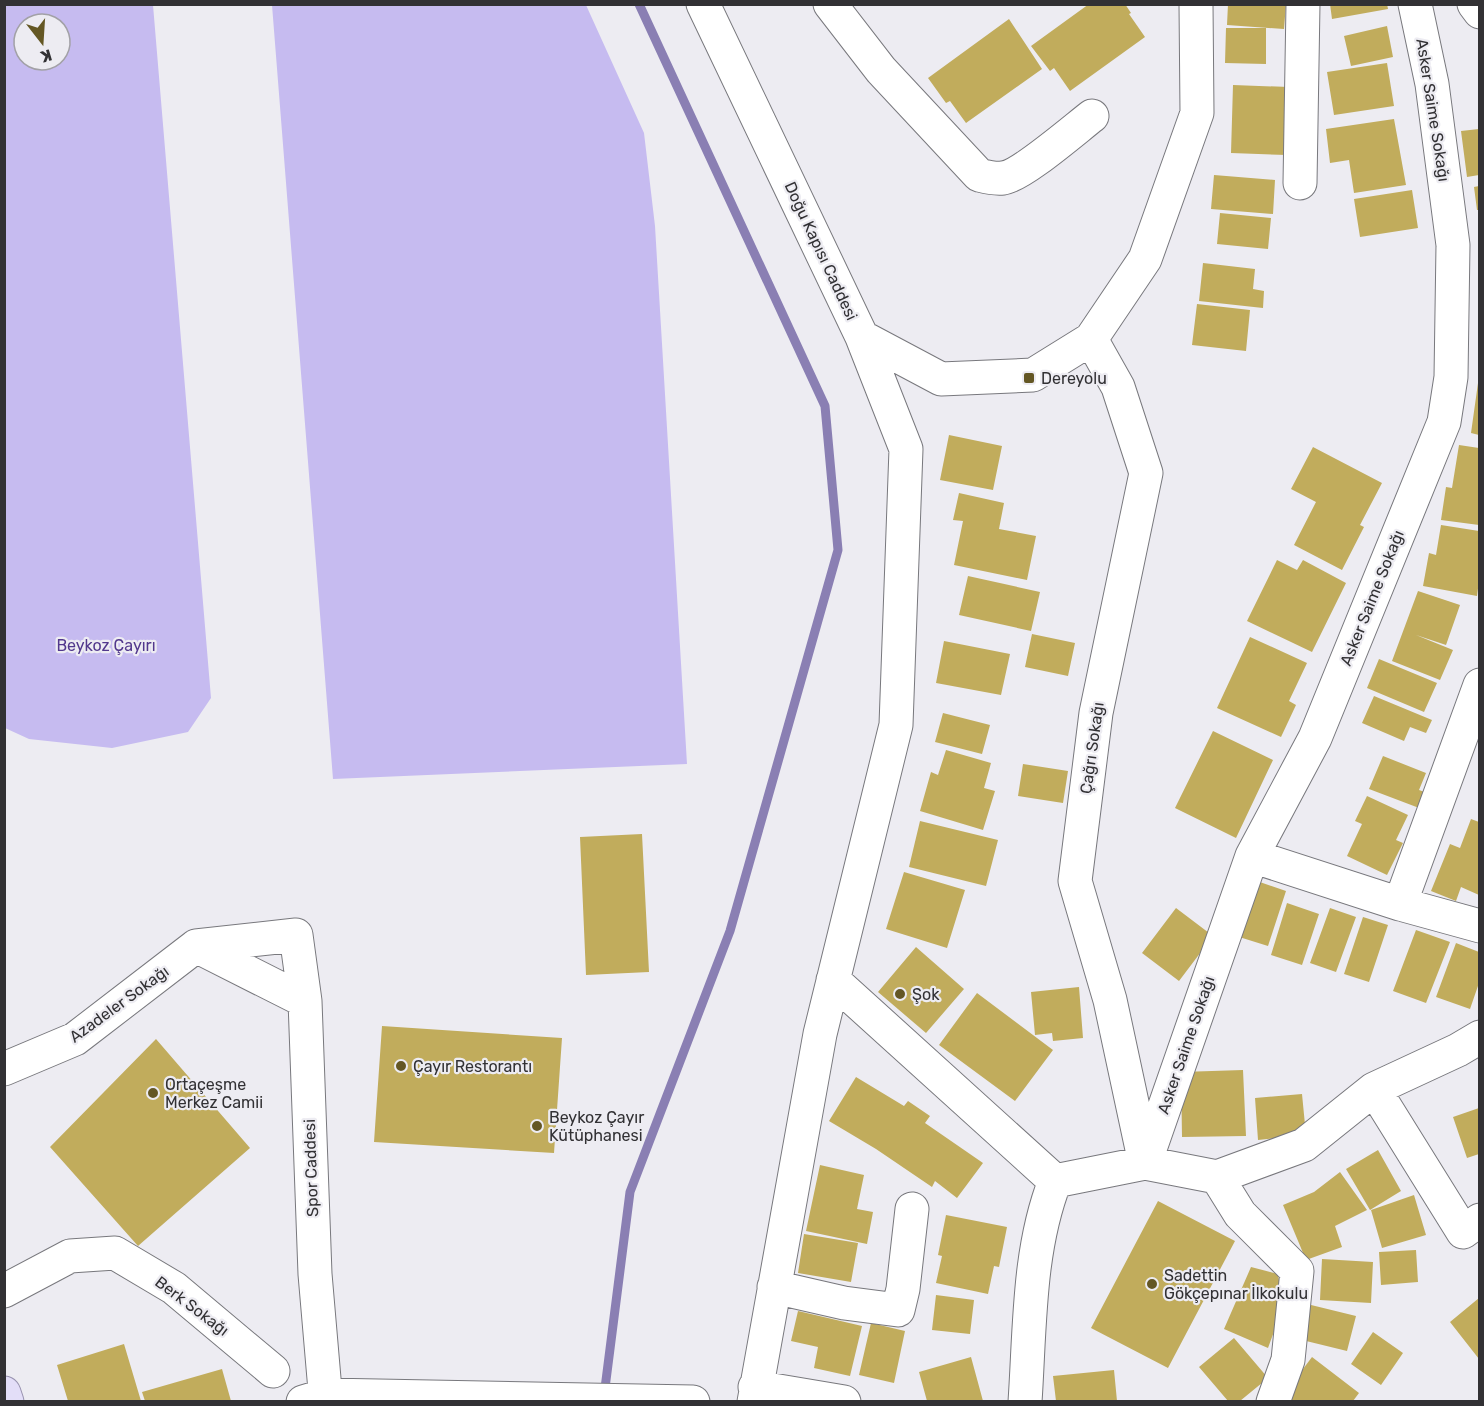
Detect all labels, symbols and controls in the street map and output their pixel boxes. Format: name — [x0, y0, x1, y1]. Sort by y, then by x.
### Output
north arrow — [12, 12, 72, 72]
street label: Asker Saime Sokağı — [1412, 37, 1454, 183]
text: K — [38, 45, 54, 67]
street label: Doğu Kapısı Caddesi — [781, 179, 861, 323]
place label: Dereyolu — [1041, 369, 1107, 388]
marker: Dereyolu — [1022, 371, 1036, 385]
street label: Asker Saime Sokağı — [1336, 527, 1408, 669]
park label: Beykoz Çayırı — [56, 636, 156, 655]
street label: Çağrı Sokağı — [1076, 701, 1108, 795]
street label: Azadeler Sokağı — [66, 962, 172, 1046]
street label: Asker Saime Sokağı — [1153, 974, 1219, 1116]
place label: Şok — [912, 985, 940, 1004]
marker: Şok — [893, 987, 907, 1001]
place label: Çayır Restorantı — [413, 1057, 532, 1076]
marker: Çayır Restorantı — [394, 1059, 408, 1073]
place label: Ortaçeşme Merkez Camii — [165, 1075, 263, 1112]
marker: Ortaçeşme Merkez Camii — [146, 1086, 160, 1100]
place label: Beykoz Çayır Kütüphanesi — [549, 1108, 644, 1145]
street label: Spor Caddesi — [300, 1119, 322, 1217]
marker: Beykoz Çayır Kütüphanesi — [530, 1119, 544, 1133]
place label: Sadettin Gökçepınar İlkokulu — [1164, 1266, 1308, 1303]
street label: Berk Sokağı — [151, 1272, 233, 1340]
marker: Sadettin Gökçepınar İlkokulu — [1145, 1277, 1159, 1291]

